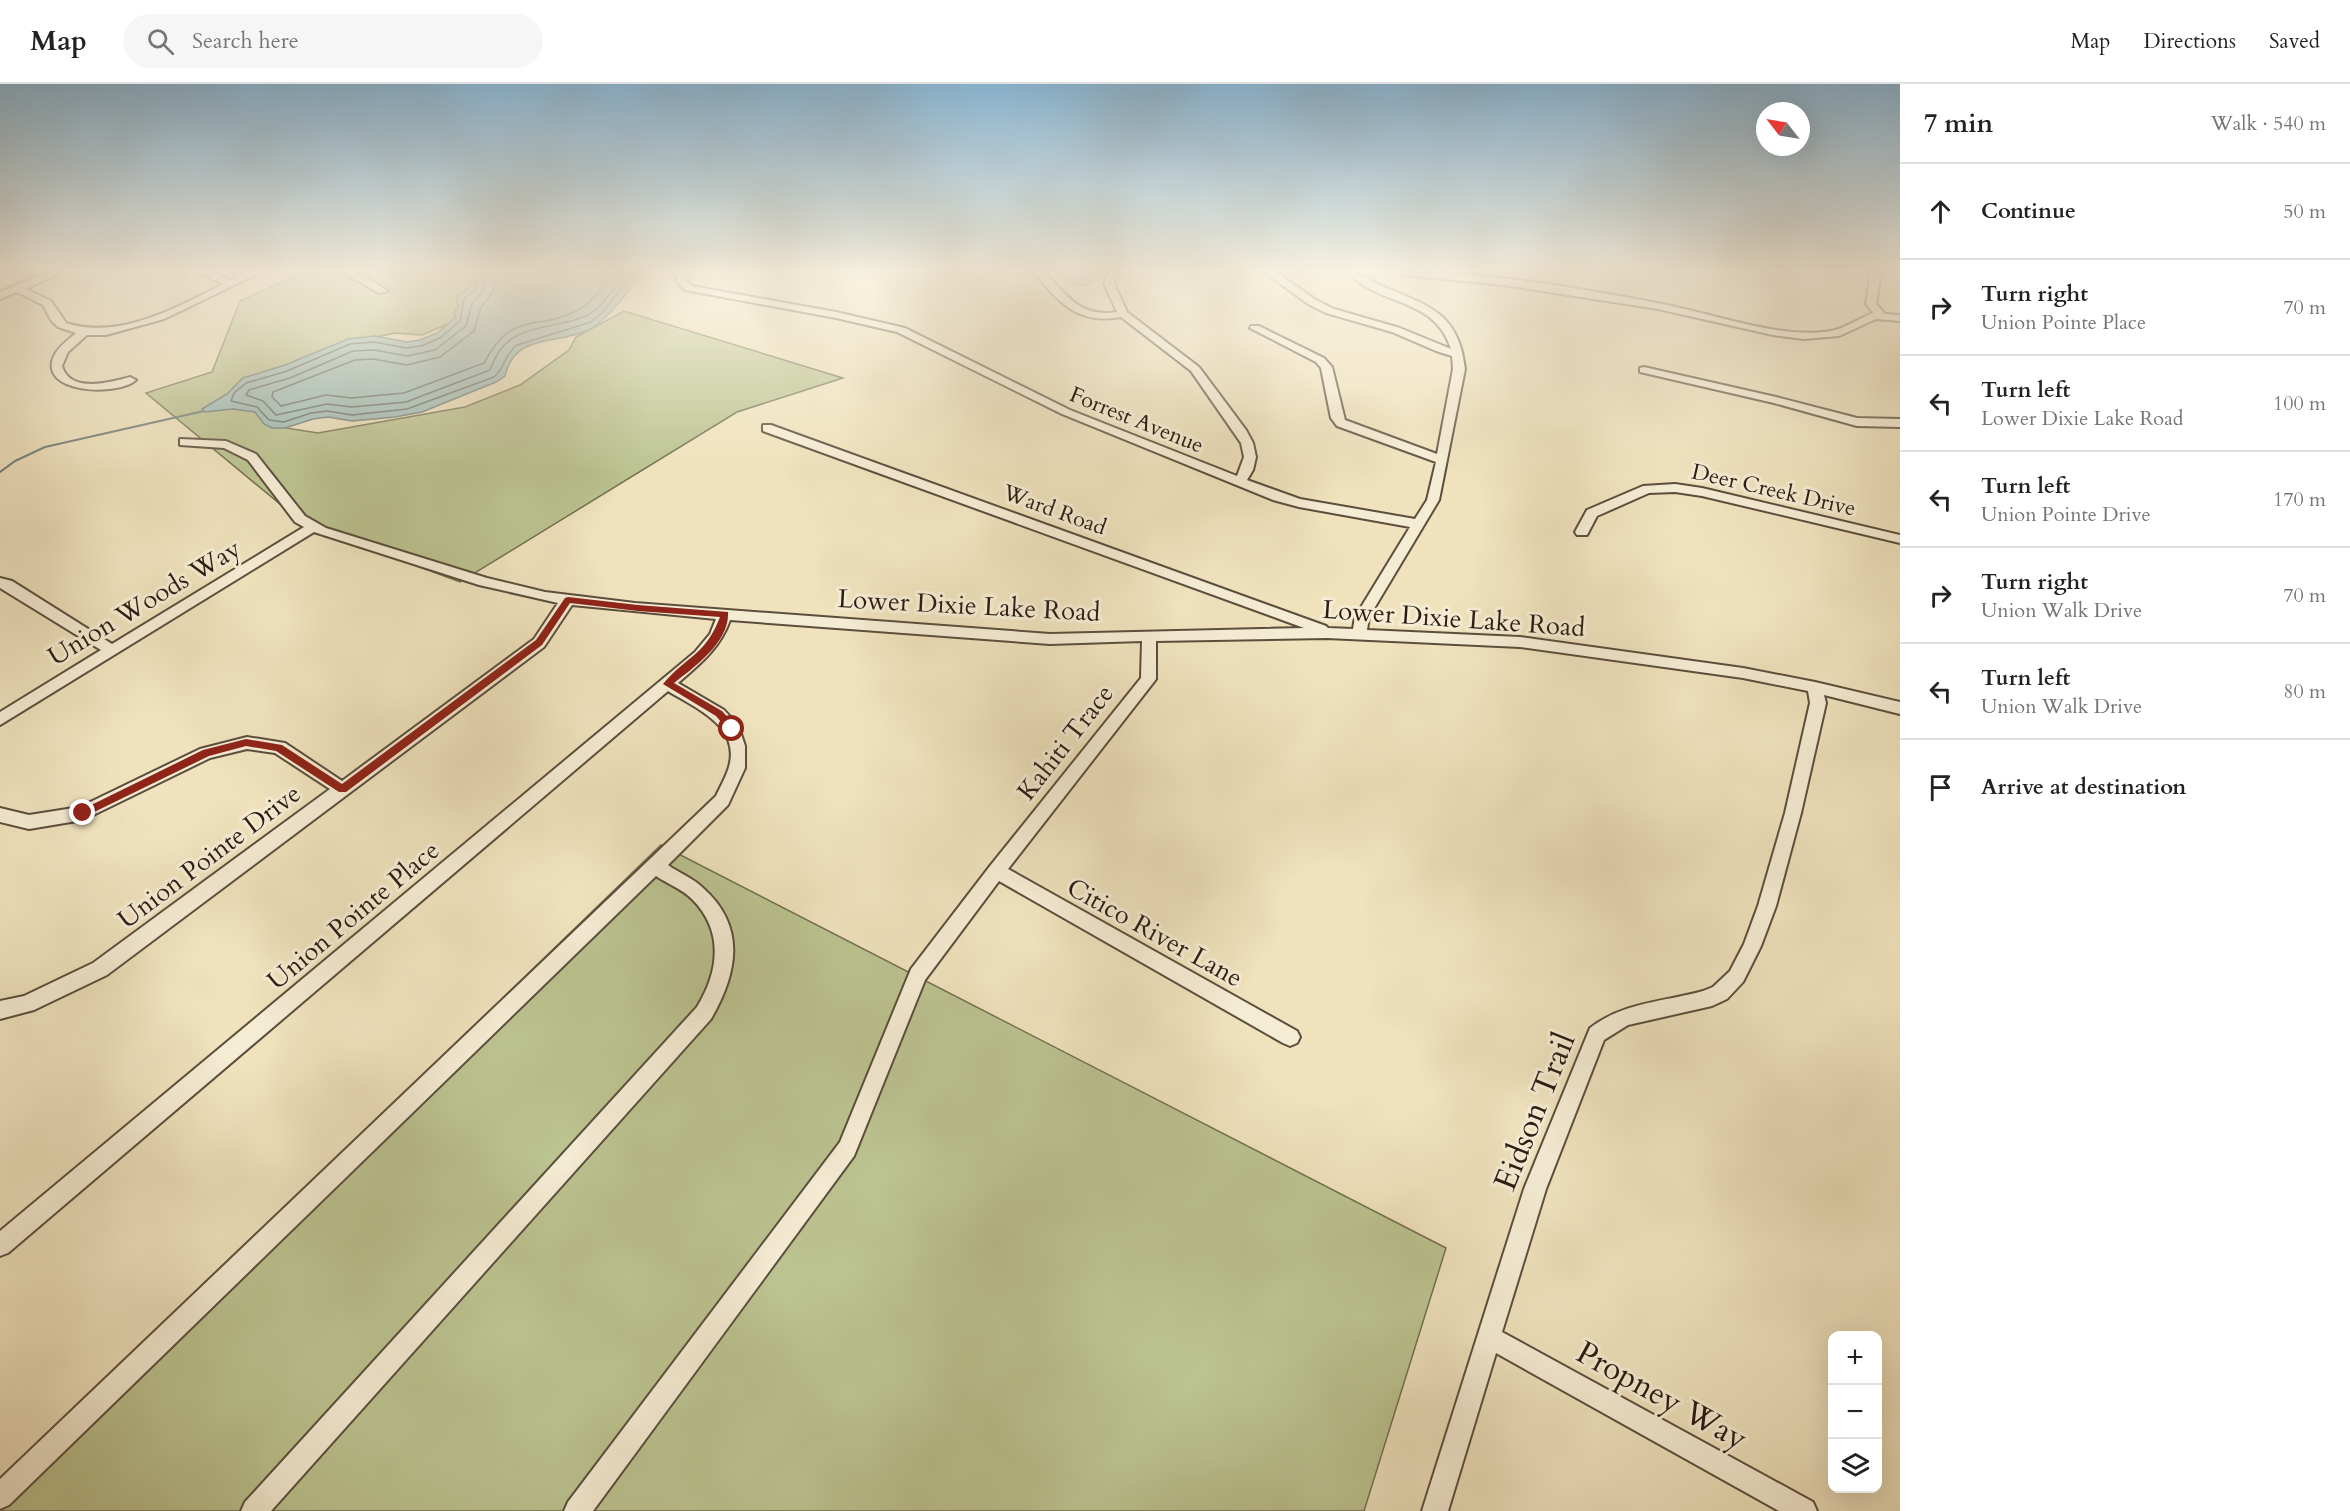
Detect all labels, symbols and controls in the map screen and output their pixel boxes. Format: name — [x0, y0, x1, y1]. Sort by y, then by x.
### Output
search box — [123, 14, 543, 68]
text: Map — [30, 22, 87, 60]
icon: search — [144, 25, 177, 58]
text: Search here — [192, 26, 299, 56]
text: Map — [2070, 27, 2110, 56]
text: Directions — [2143, 27, 2236, 56]
text: Saved — [2269, 27, 2320, 56]
north arrow — [1756, 102, 1810, 156]
text: 7 min — [1924, 106, 1993, 141]
text: Walk · 540 m — [2211, 110, 2326, 137]
icon: ahead — [1924, 195, 1957, 228]
text: Continue — [1981, 196, 2076, 226]
text: 50 m — [2283, 198, 2326, 225]
text: Turn right — [1981, 279, 2088, 309]
icon: right — [1924, 291, 1957, 324]
text: 70 m — [2283, 294, 2326, 321]
text: Union Pointe Place — [1981, 309, 2146, 336]
text: Turn left — [1981, 375, 2070, 405]
street label: Forrest Avenue — [1065, 379, 1208, 460]
icon: left — [1924, 387, 1957, 420]
text: 100 m — [2273, 390, 2326, 417]
text: Lower Dixie Lake Road — [1981, 405, 2183, 432]
street label: Deer Creek Drive — [1689, 457, 1859, 523]
text: Turn left — [1981, 471, 2070, 501]
street label: Ward Road — [998, 477, 1111, 543]
icon: left — [1924, 483, 1957, 516]
text: 170 m — [2273, 486, 2326, 513]
text: Union Pointe Drive — [1981, 501, 2151, 528]
street label: Union Woods Way — [41, 531, 247, 674]
text: Turn right — [1981, 567, 2088, 597]
icon: right — [1924, 579, 1957, 612]
street label: Lower Dixie Lake Road — [837, 581, 1101, 630]
text: 70 m — [2283, 582, 2326, 609]
street label: Lower Dixie Lake Road — [1321, 592, 1587, 645]
text: Union Walk Drive — [1981, 597, 2142, 624]
text: Turn left — [1981, 663, 2070, 693]
icon: left — [1924, 675, 1957, 708]
street label: Kahiti Trace — [1009, 677, 1122, 808]
text: 80 m — [2283, 678, 2326, 705]
text: Union Walk Drive — [1981, 693, 2142, 720]
route start — [718, 715, 744, 741]
icon: arrive — [1924, 771, 1957, 804]
text: Arrive at destination — [1981, 772, 2186, 802]
street label: Union Pointe Drive — [111, 776, 308, 937]
route end — [69, 799, 95, 825]
street label: Union Pointe Place — [260, 833, 447, 998]
street label: Citico River Lane — [1061, 870, 1249, 995]
street label: Eidson Trail — [1483, 1026, 1587, 1197]
street label: Propney Way — [1568, 1331, 1755, 1461]
map controls — [1828, 1331, 1882, 1493]
button: + — [1828, 1331, 1882, 1385]
button: − — [1828, 1385, 1882, 1439]
button: layers — [1828, 1439, 1882, 1493]

